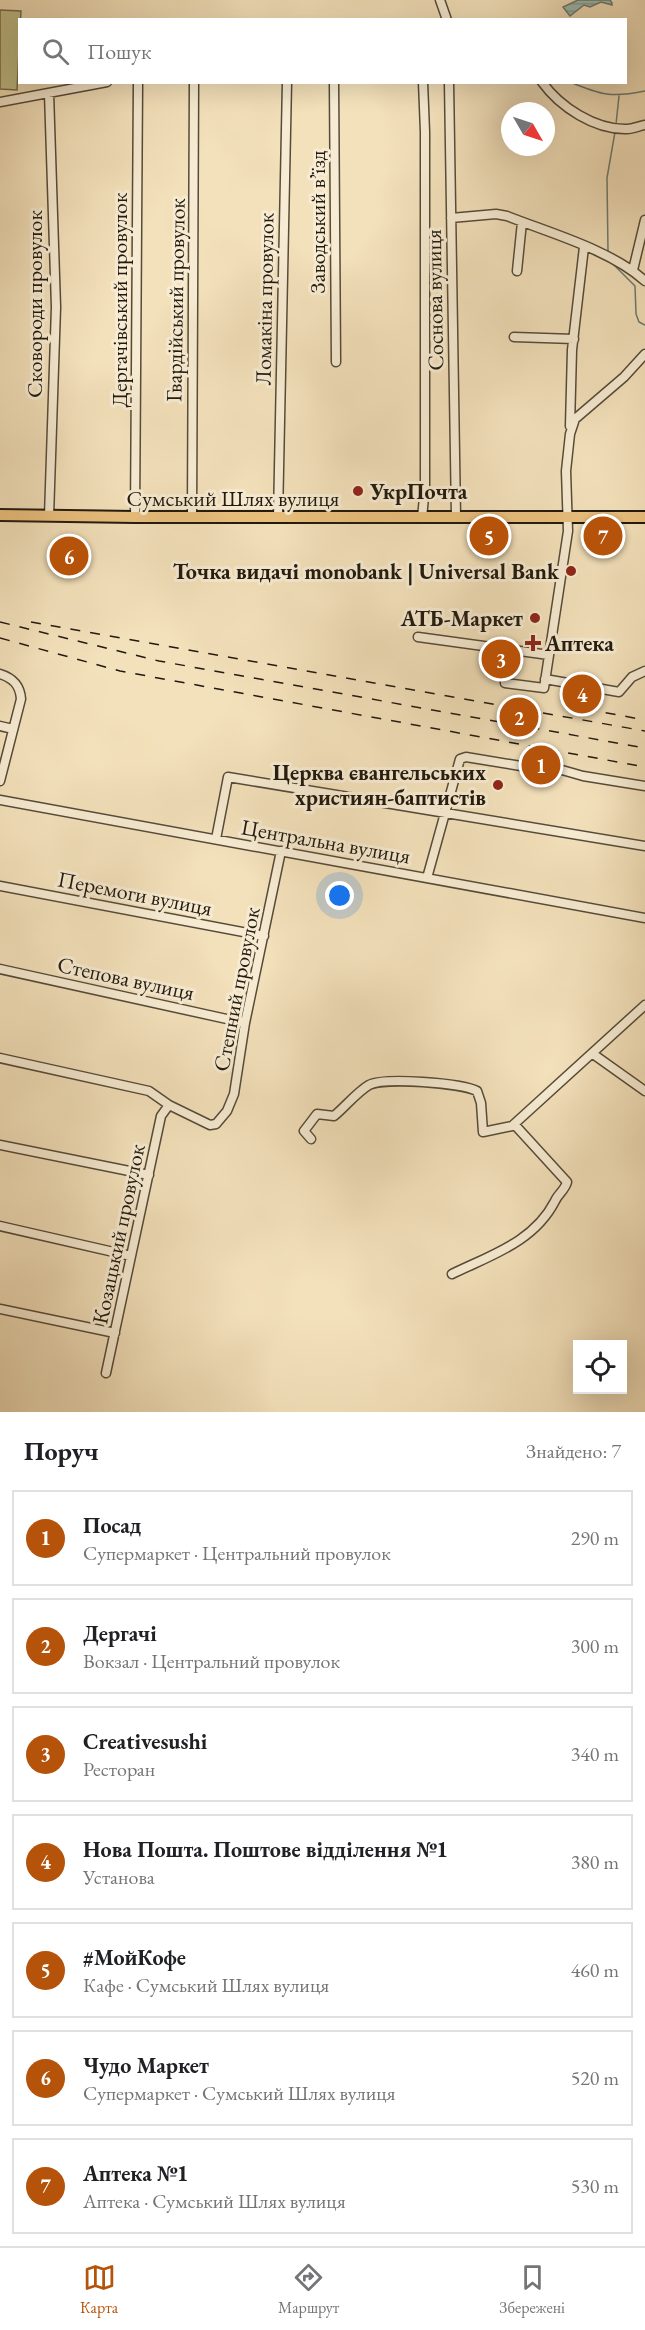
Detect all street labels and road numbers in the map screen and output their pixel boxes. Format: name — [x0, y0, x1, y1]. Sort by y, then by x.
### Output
street label: Заводський в’їзд — [303, 150, 332, 294]
street label: Дергачівський провулок — [105, 192, 134, 408]
street label: Гвардійський провулок — [159, 197, 192, 402]
street label: Сковороди провулок — [20, 210, 49, 398]
street label: Ломакіна провулок — [248, 212, 281, 386]
street label: Соснова вулиця — [419, 229, 450, 371]
street label: Сумський Шлях вулиця — [127, 484, 340, 513]
street label: Центральна вулиця — [239, 812, 413, 871]
street label: Перемоги вулиця — [55, 864, 215, 923]
street label: Степний провулок — [206, 904, 267, 1074]
street label: Степова вулиця — [55, 950, 197, 1007]
street label: Козацький провулок — [85, 1141, 152, 1327]

